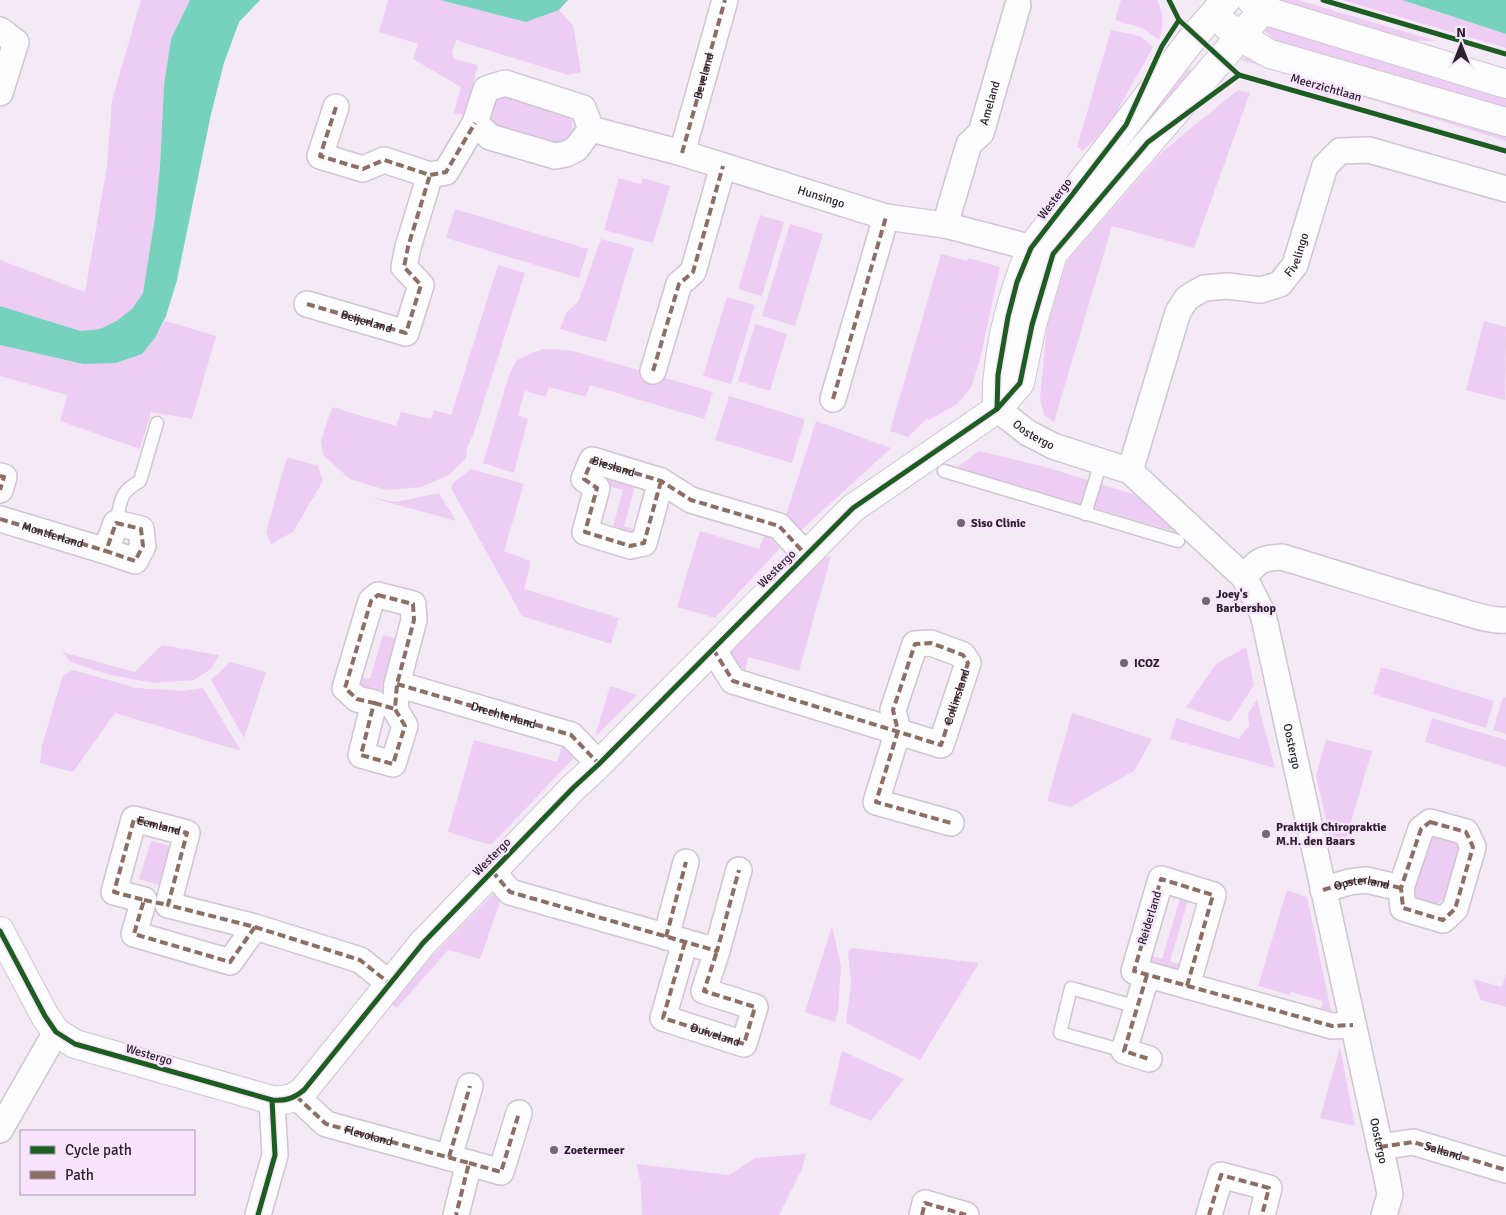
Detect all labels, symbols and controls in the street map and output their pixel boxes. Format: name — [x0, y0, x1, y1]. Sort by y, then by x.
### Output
north arrow — [1436, 20, 1486, 70]
text: N — [1456, 24, 1466, 41]
street label: Beveland — [690, 51, 717, 101]
street label: Meerzichtlaan — [1289, 71, 1363, 105]
street label: Ameland — [976, 79, 1003, 127]
street label: Westergo — [1035, 175, 1075, 223]
street label: Hunsingo — [796, 182, 847, 211]
street label: Fivelingo — [1281, 231, 1312, 280]
street label: Beijerland — [339, 307, 394, 336]
street label: Oostergo — [1010, 416, 1057, 453]
street label: Biesland — [590, 453, 637, 480]
place label: Siso Clinic — [971, 516, 1026, 531]
marker: Siso Clinic — [955, 517, 967, 529]
street label: Montferland — [20, 518, 85, 551]
street label: Westergo — [755, 547, 799, 591]
place label: Joey's Barbershop — [1216, 587, 1277, 616]
marker: Joey's Barbershop — [1200, 595, 1212, 607]
place label: ICOZ — [1134, 656, 1160, 671]
marker: ICOZ — [1118, 657, 1130, 669]
street label: Collinsland — [941, 667, 973, 727]
street label: Drechterland — [469, 699, 538, 732]
street label: Oostergo — [1280, 722, 1304, 771]
street label: Eemland — [135, 813, 183, 839]
place label: Praktijk Chiropraktie M.H. den Baars — [1276, 820, 1387, 849]
marker: Praktijk Chiropraktie M.H. den Baars — [1260, 828, 1272, 840]
street label: Westergo — [470, 835, 514, 879]
street label: Opsterland — [1332, 872, 1391, 894]
street label: Reiderland — [1135, 889, 1165, 947]
street label: Duiveland — [689, 1020, 742, 1050]
street label: Westergo — [124, 1041, 174, 1069]
street label: Oostergo — [1367, 1117, 1391, 1165]
street label: Flevoland — [342, 1122, 394, 1149]
legend — [20, 1130, 195, 1195]
street label: Salland — [1423, 1138, 1464, 1164]
text: Cycle path — [65, 1141, 132, 1159]
place label: Zoetermeer — [564, 1143, 625, 1158]
marker: Zoetermeer — [548, 1144, 560, 1156]
text: Path — [65, 1166, 94, 1184]

